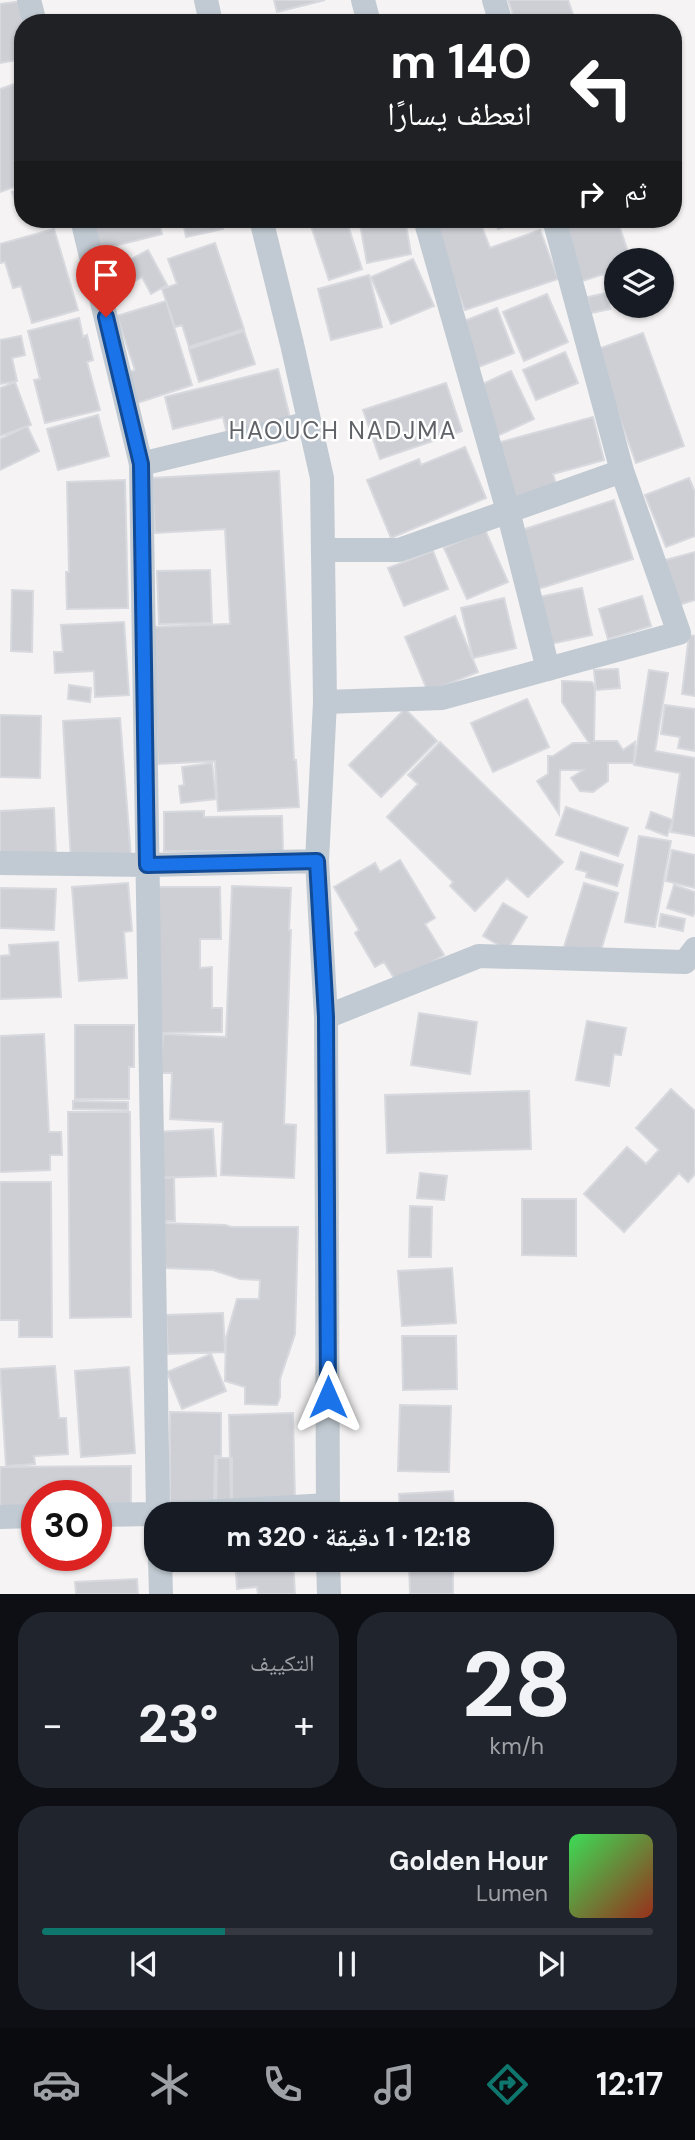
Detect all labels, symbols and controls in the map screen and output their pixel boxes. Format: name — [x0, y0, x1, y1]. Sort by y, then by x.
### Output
text: 140 m — [390, 29, 532, 93]
icon: left — [556, 42, 647, 133]
text: انعطف يسارًا — [387, 93, 532, 135]
text: ثم — [624, 174, 647, 208]
icon: right — [572, 175, 610, 213]
pin — [76, 245, 136, 317]
map controls — [604, 248, 674, 318]
button: layers — [604, 248, 674, 318]
icon: arrive — [87, 256, 125, 294]
district label: HAOUCH NADJMA — [229, 415, 457, 446]
position arrow — [291, 1360, 365, 1434]
speed limit sign: 30 — [21, 1480, 112, 1571]
text: 12:18 · 1 دقيقة · 320 m — [227, 1520, 471, 1554]
text: 28 — [462, 1626, 572, 1744]
text: التكييف — [250, 1648, 315, 1678]
text: 23° — [138, 1690, 218, 1758]
text: − — [42, 1700, 63, 1750]
text: + — [294, 1700, 314, 1750]
text: km/h — [490, 1731, 544, 1761]
text: Golden Hour — [389, 1844, 548, 1878]
text: Lumen — [476, 1878, 548, 1908]
icon: previous — [125, 1945, 163, 1983]
icon: pause — [328, 1945, 366, 1983]
icon: next — [532, 1945, 570, 1983]
icon: car — [32, 2060, 81, 2109]
icon: climate — [145, 2060, 194, 2109]
icon: phone — [258, 2060, 307, 2109]
icon: music — [370, 2060, 419, 2109]
icon: directions — [483, 2060, 532, 2109]
text: 12:17 — [596, 2063, 663, 2105]

